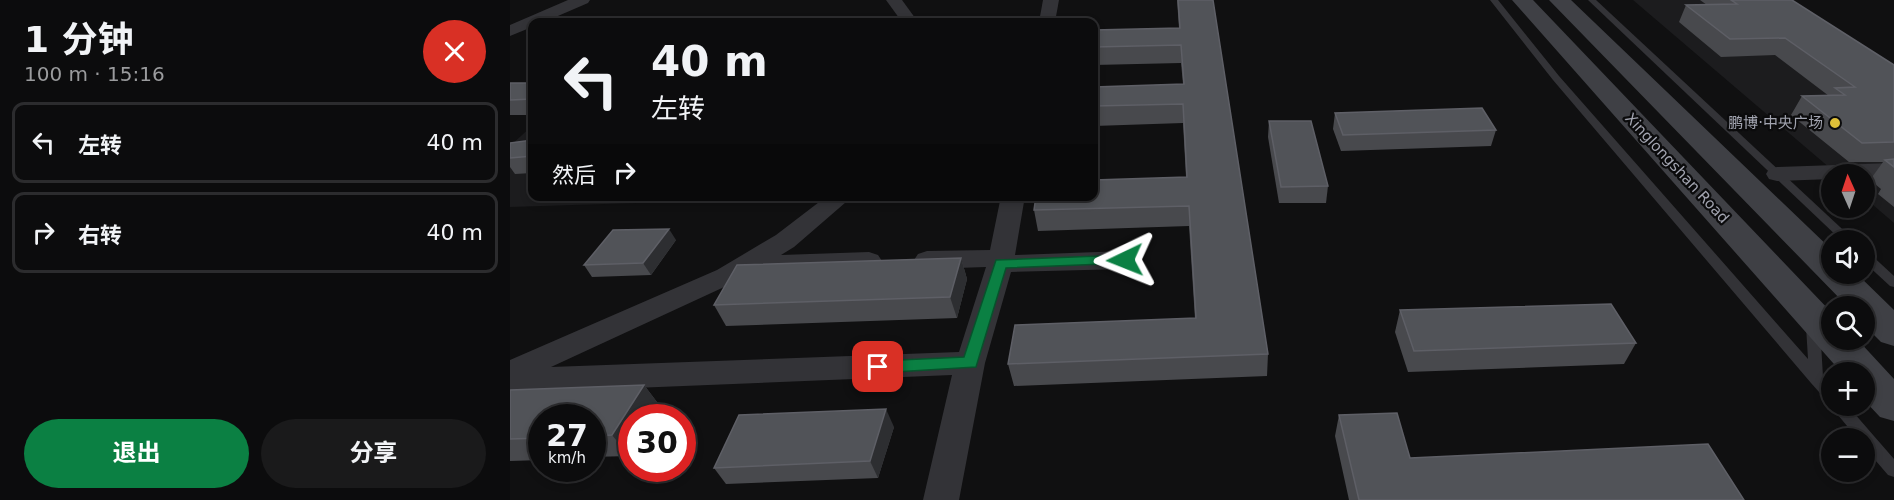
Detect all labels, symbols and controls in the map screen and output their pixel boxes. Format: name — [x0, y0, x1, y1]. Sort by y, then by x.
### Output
text: 1 分钟 — [24, 19, 134, 60]
button: close — [423, 20, 486, 83]
text: 40 m — [651, 37, 768, 86]
icon: left — [552, 42, 630, 120]
text: 100 m · 15:16 — [24, 62, 165, 86]
text: 左转 — [651, 93, 705, 124]
street label: Xinglongshan Road — [1621, 109, 1733, 227]
place label: 鹏博·中央广场 — [1728, 114, 1823, 132]
marker: 鹏博·中央广场 — [1828, 116, 1842, 130]
icon: left — [27, 126, 60, 159]
text: 40 m — [427, 130, 483, 155]
text: 左转 — [78, 133, 122, 158]
icon: right — [608, 156, 641, 189]
text: 然后 — [552, 163, 596, 188]
north arrow — [1821, 164, 1875, 218]
map controls — [1821, 164, 1875, 482]
icon: right — [27, 216, 60, 249]
text: 40 m — [427, 220, 483, 245]
text: 右转 — [78, 223, 122, 248]
position arrow — [1093, 228, 1157, 292]
button: sound — [1821, 230, 1875, 284]
button: search — [1821, 296, 1875, 350]
pin — [852, 341, 903, 392]
icon: arrive — [861, 350, 894, 383]
button: + — [1821, 362, 1875, 416]
speed limit sign: 30 — [618, 404, 696, 482]
text: 27 — [546, 418, 588, 453]
button: 退出 — [24, 419, 249, 488]
button: 分享 — [261, 419, 486, 488]
button: − — [1821, 428, 1875, 482]
text: km/h — [548, 449, 586, 467]

